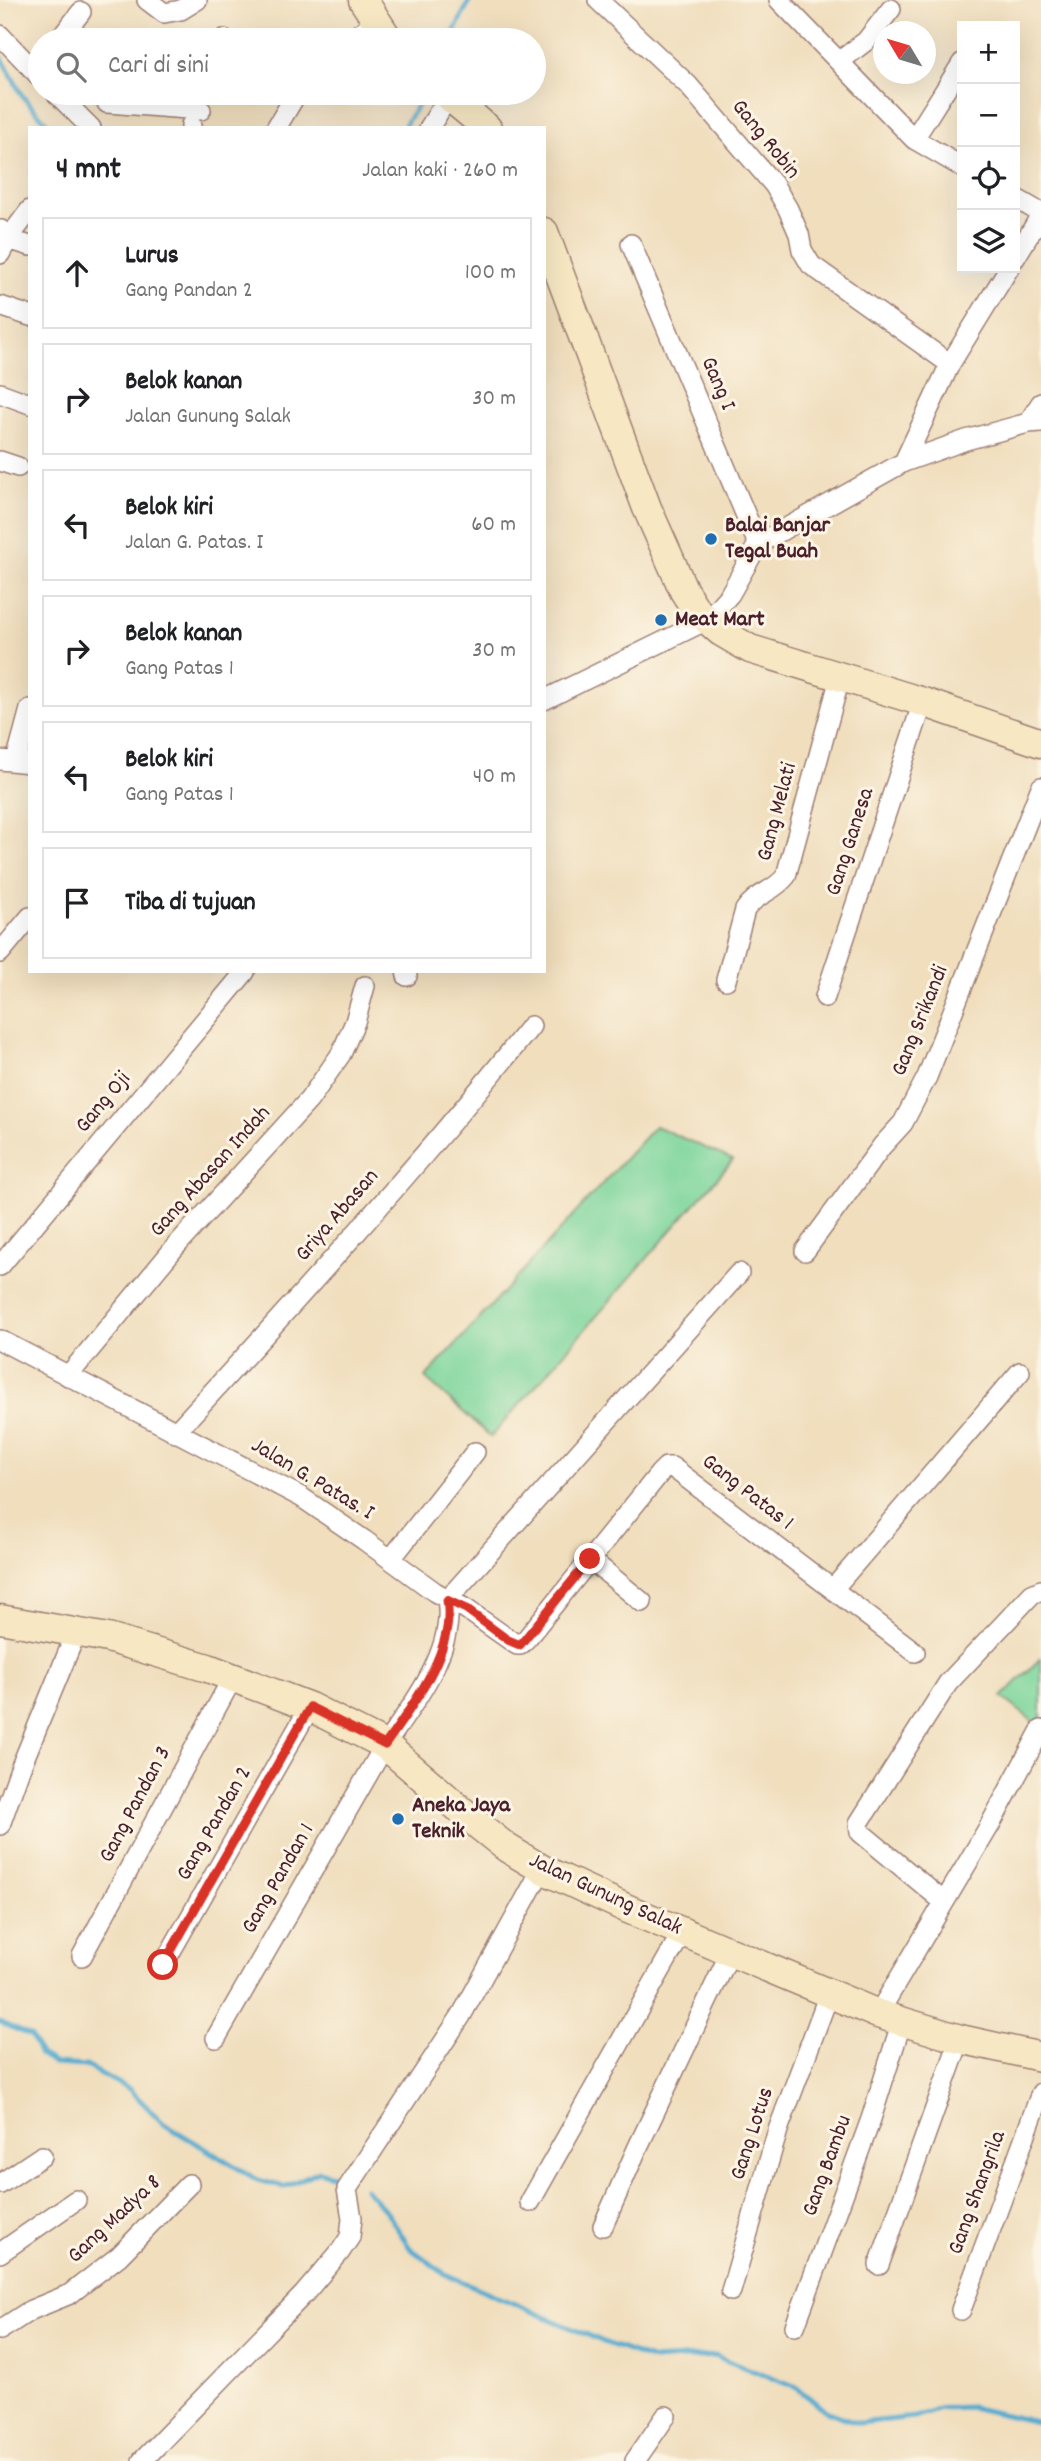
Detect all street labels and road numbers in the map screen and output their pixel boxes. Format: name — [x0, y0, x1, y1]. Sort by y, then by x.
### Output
street label: Gang Robin — [722, 93, 808, 187]
street label: Gang I — [691, 352, 743, 416]
street label: Gang Melati — [749, 759, 807, 865]
street label: Gang Ganesa — [818, 783, 884, 900]
street label: Gang Srikandi — [884, 961, 958, 1081]
street label: Gang Oji — [68, 1065, 140, 1141]
street label: Gang Abasan Indah — [143, 1099, 279, 1245]
street label: Griya Abasan — [288, 1162, 388, 1270]
street label: Jalan G. Patas. I — [244, 1430, 380, 1530]
street label: Gang Patas 1 — [694, 1446, 800, 1540]
street label: Gang Pandan 3 — [91, 1741, 181, 1869]
street label: Gang Pandan 2 — [169, 1760, 261, 1888]
street label: Gang Pandan 1 — [234, 1818, 324, 1940]
street label: Jalan Gunung Salak — [523, 1845, 687, 1945]
street label: Gang Lotus — [722, 2083, 784, 2185]
street label: Gang Bambu — [794, 2111, 862, 2221]
street label: Gang Shangrila — [940, 2125, 1016, 2260]
street label: Gang Madya 8 — [61, 2168, 169, 2272]

